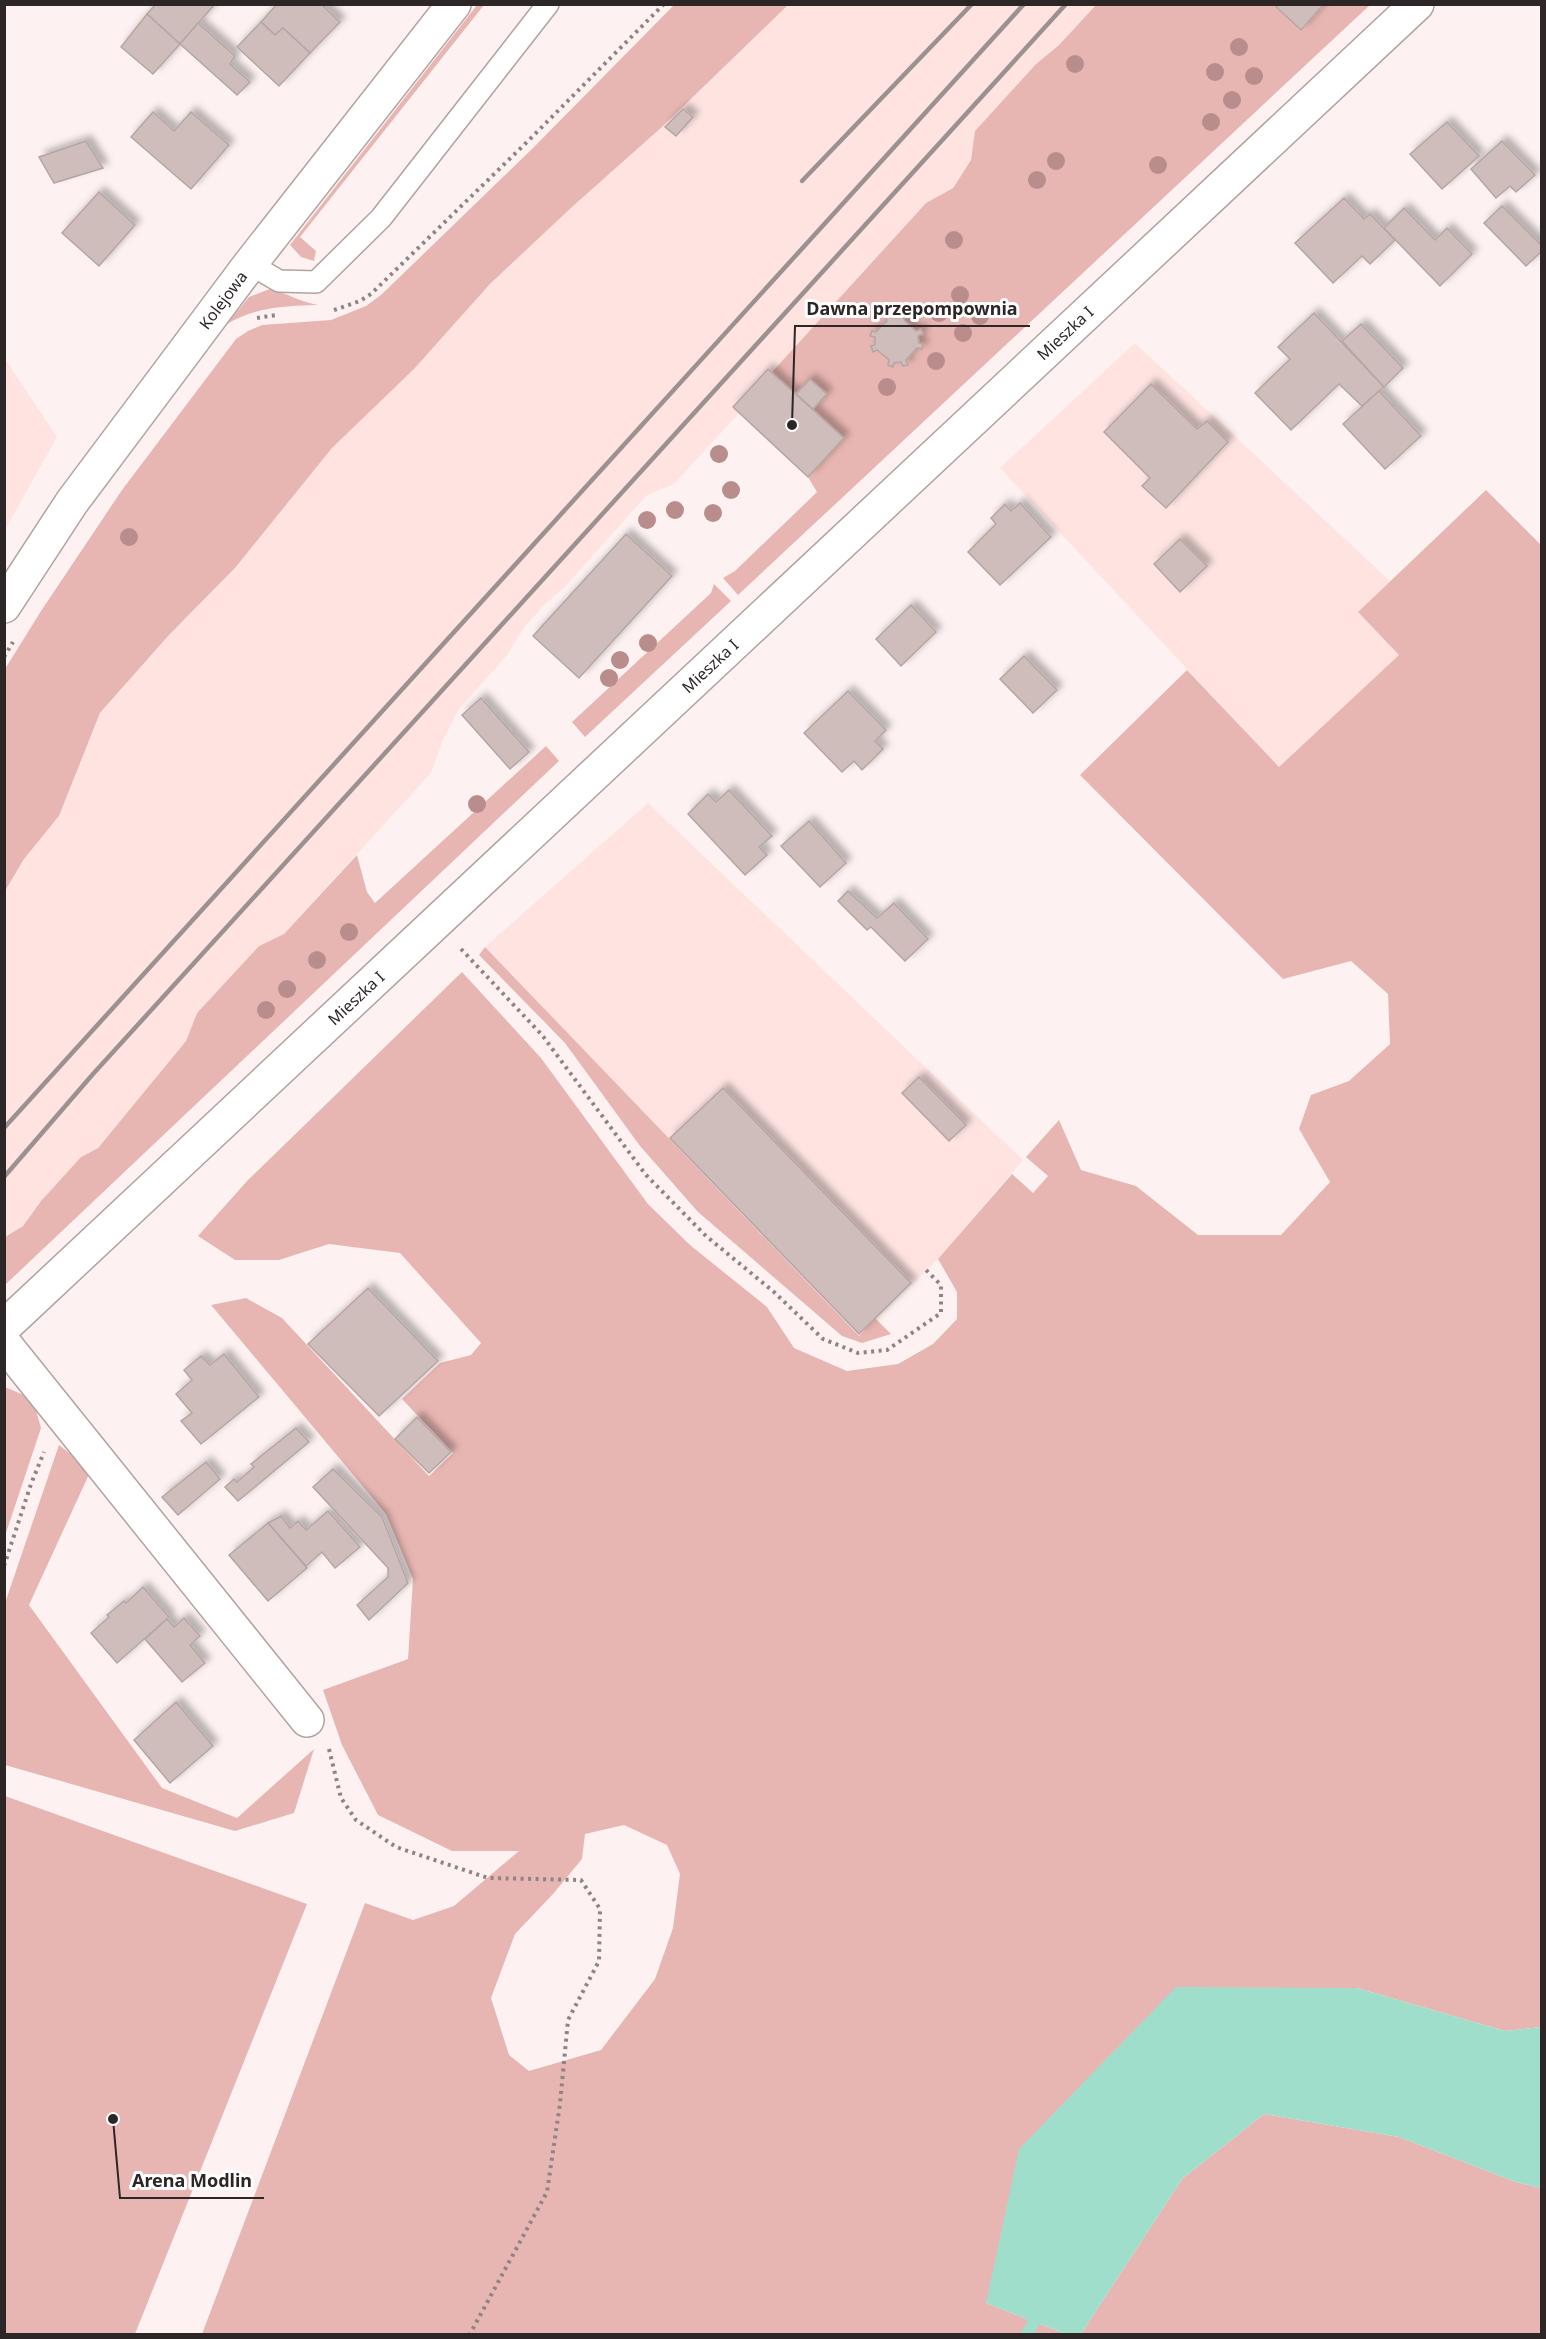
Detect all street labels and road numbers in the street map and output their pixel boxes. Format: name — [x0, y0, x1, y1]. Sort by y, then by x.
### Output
street label: Kolejowa — [194, 266, 252, 334]
street label: Mieszka I — [1032, 301, 1098, 365]
street label: Mieszka I — [677, 634, 743, 698]
street label: Mieszka I — [323, 966, 389, 1030]

